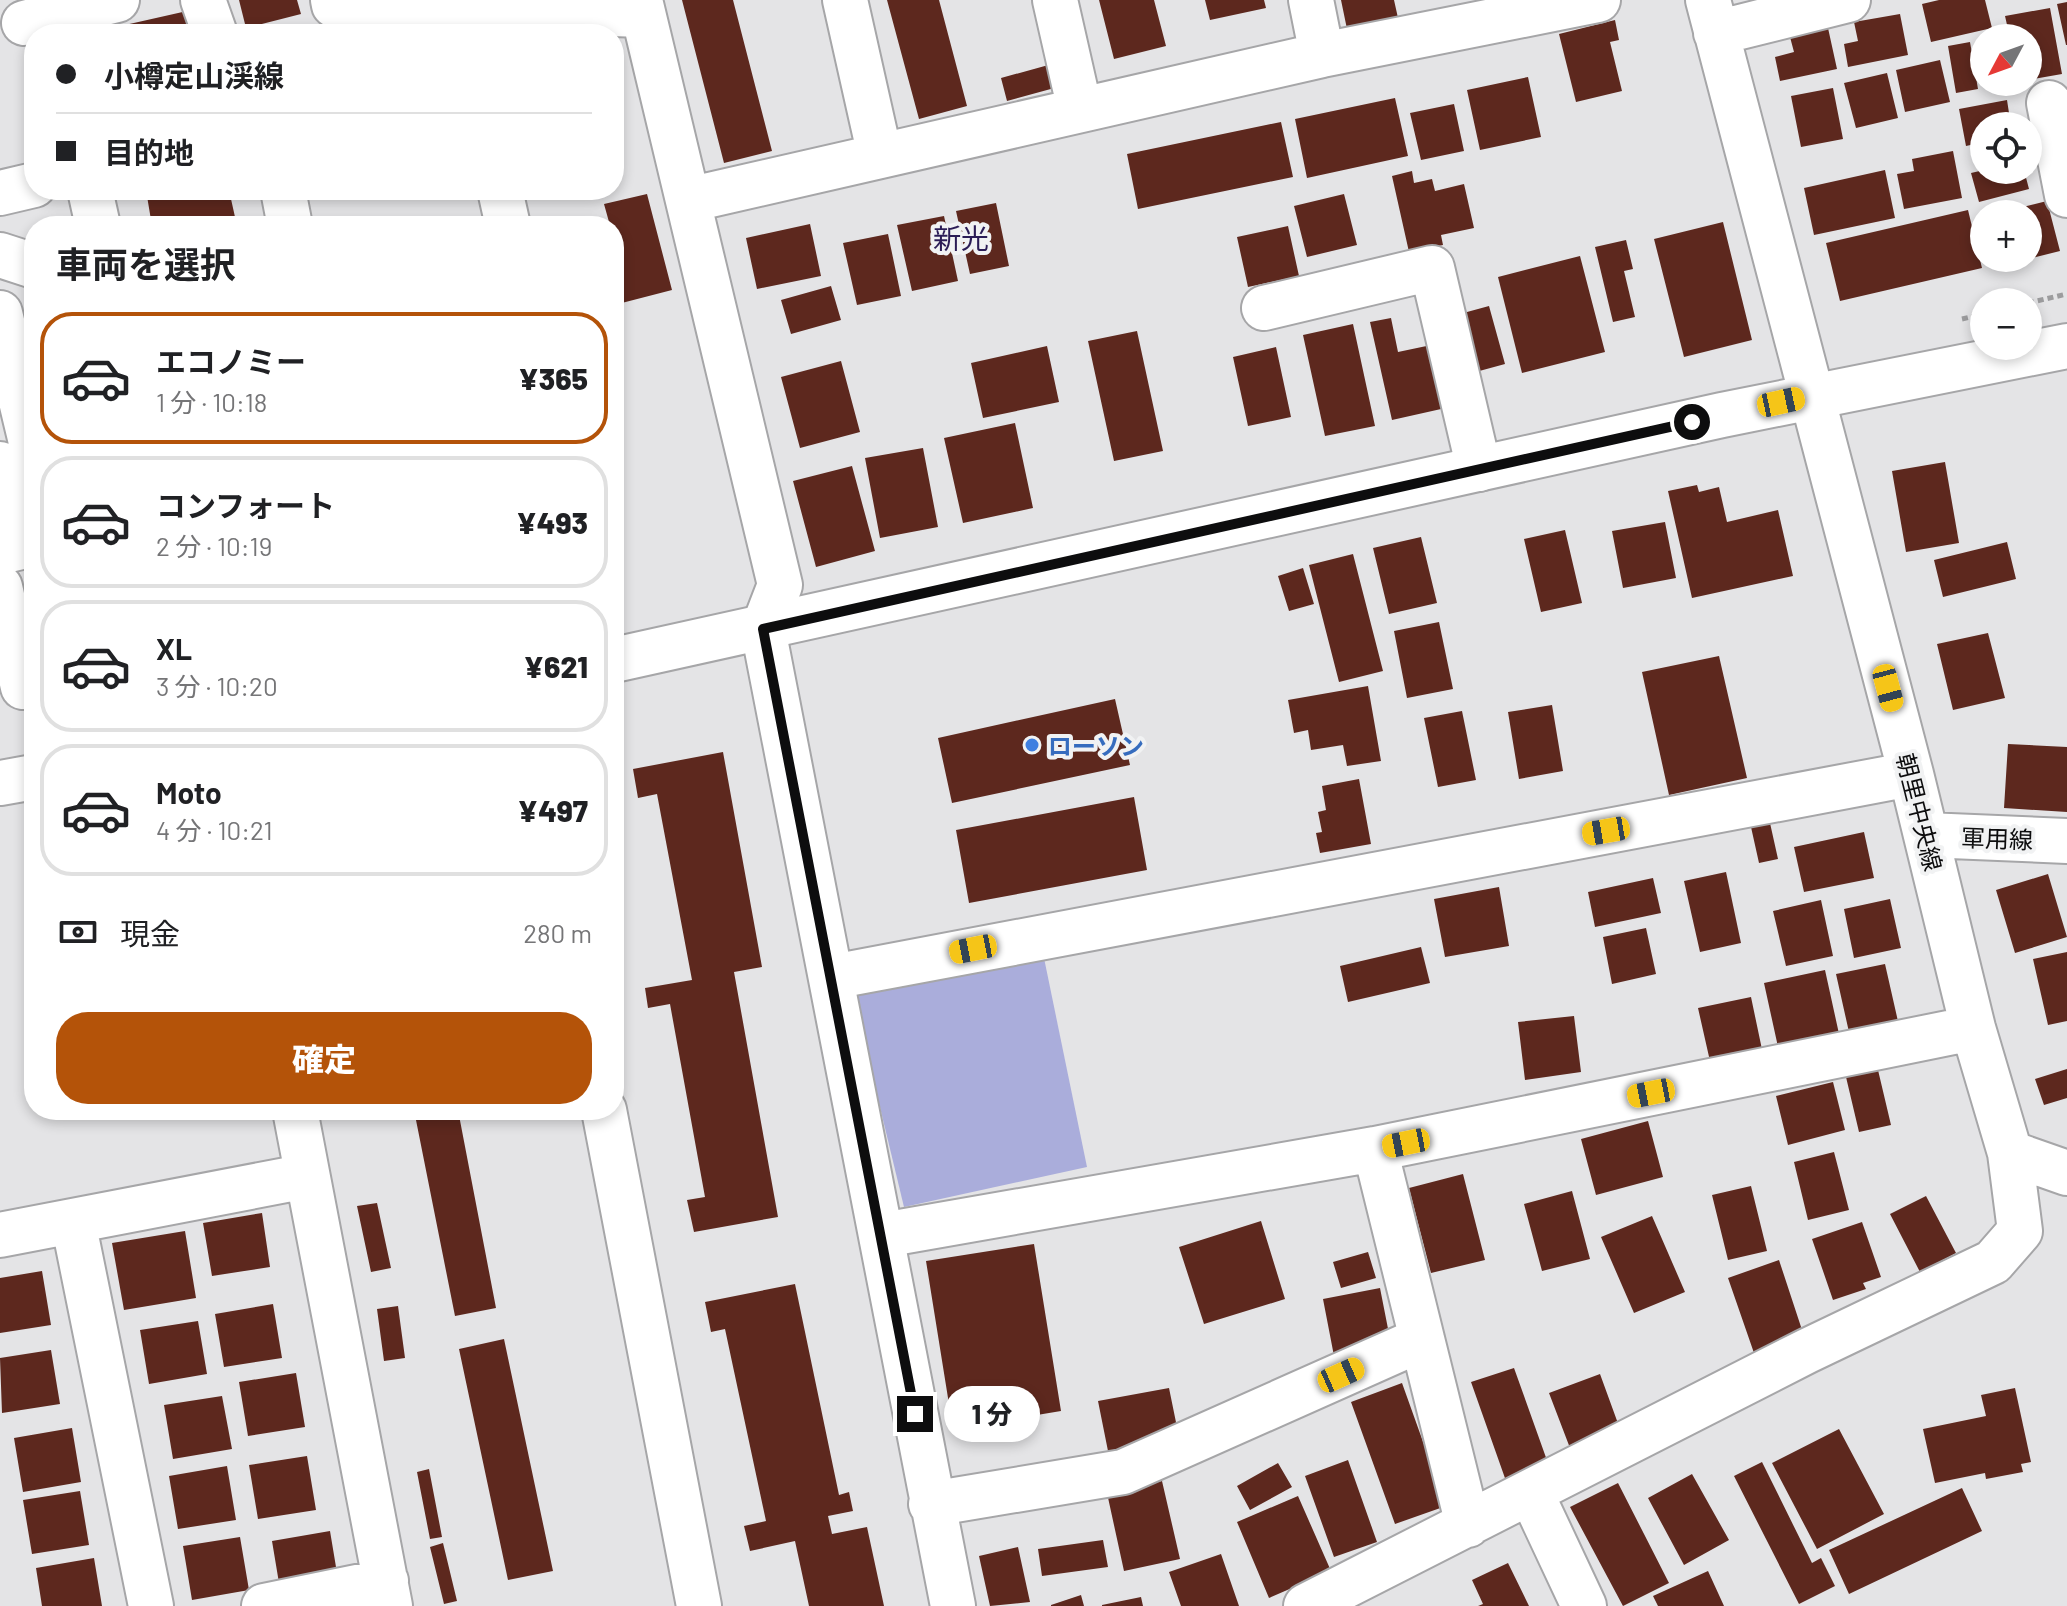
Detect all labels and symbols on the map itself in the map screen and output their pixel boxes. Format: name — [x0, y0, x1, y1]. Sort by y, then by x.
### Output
north arrow — [1970, 24, 2042, 96]
district label: 新光 — [933, 221, 989, 255]
car — [1755, 385, 1807, 419]
route start — [1674, 404, 1710, 440]
car — [1870, 662, 1906, 714]
place label: ローソン — [1048, 731, 1144, 760]
marker: ローソン — [1023, 736, 1041, 754]
street label: 朝里中央線 — [1891, 750, 1949, 874]
car — [1580, 815, 1632, 847]
street label: 軍用線 — [1961, 822, 2033, 854]
car — [947, 933, 999, 965]
car — [1625, 1077, 1677, 1109]
car — [1380, 1127, 1432, 1159]
car — [1314, 1354, 1368, 1396]
callout: 1 分 — [943, 1386, 1039, 1442]
route end — [897, 1396, 933, 1432]

